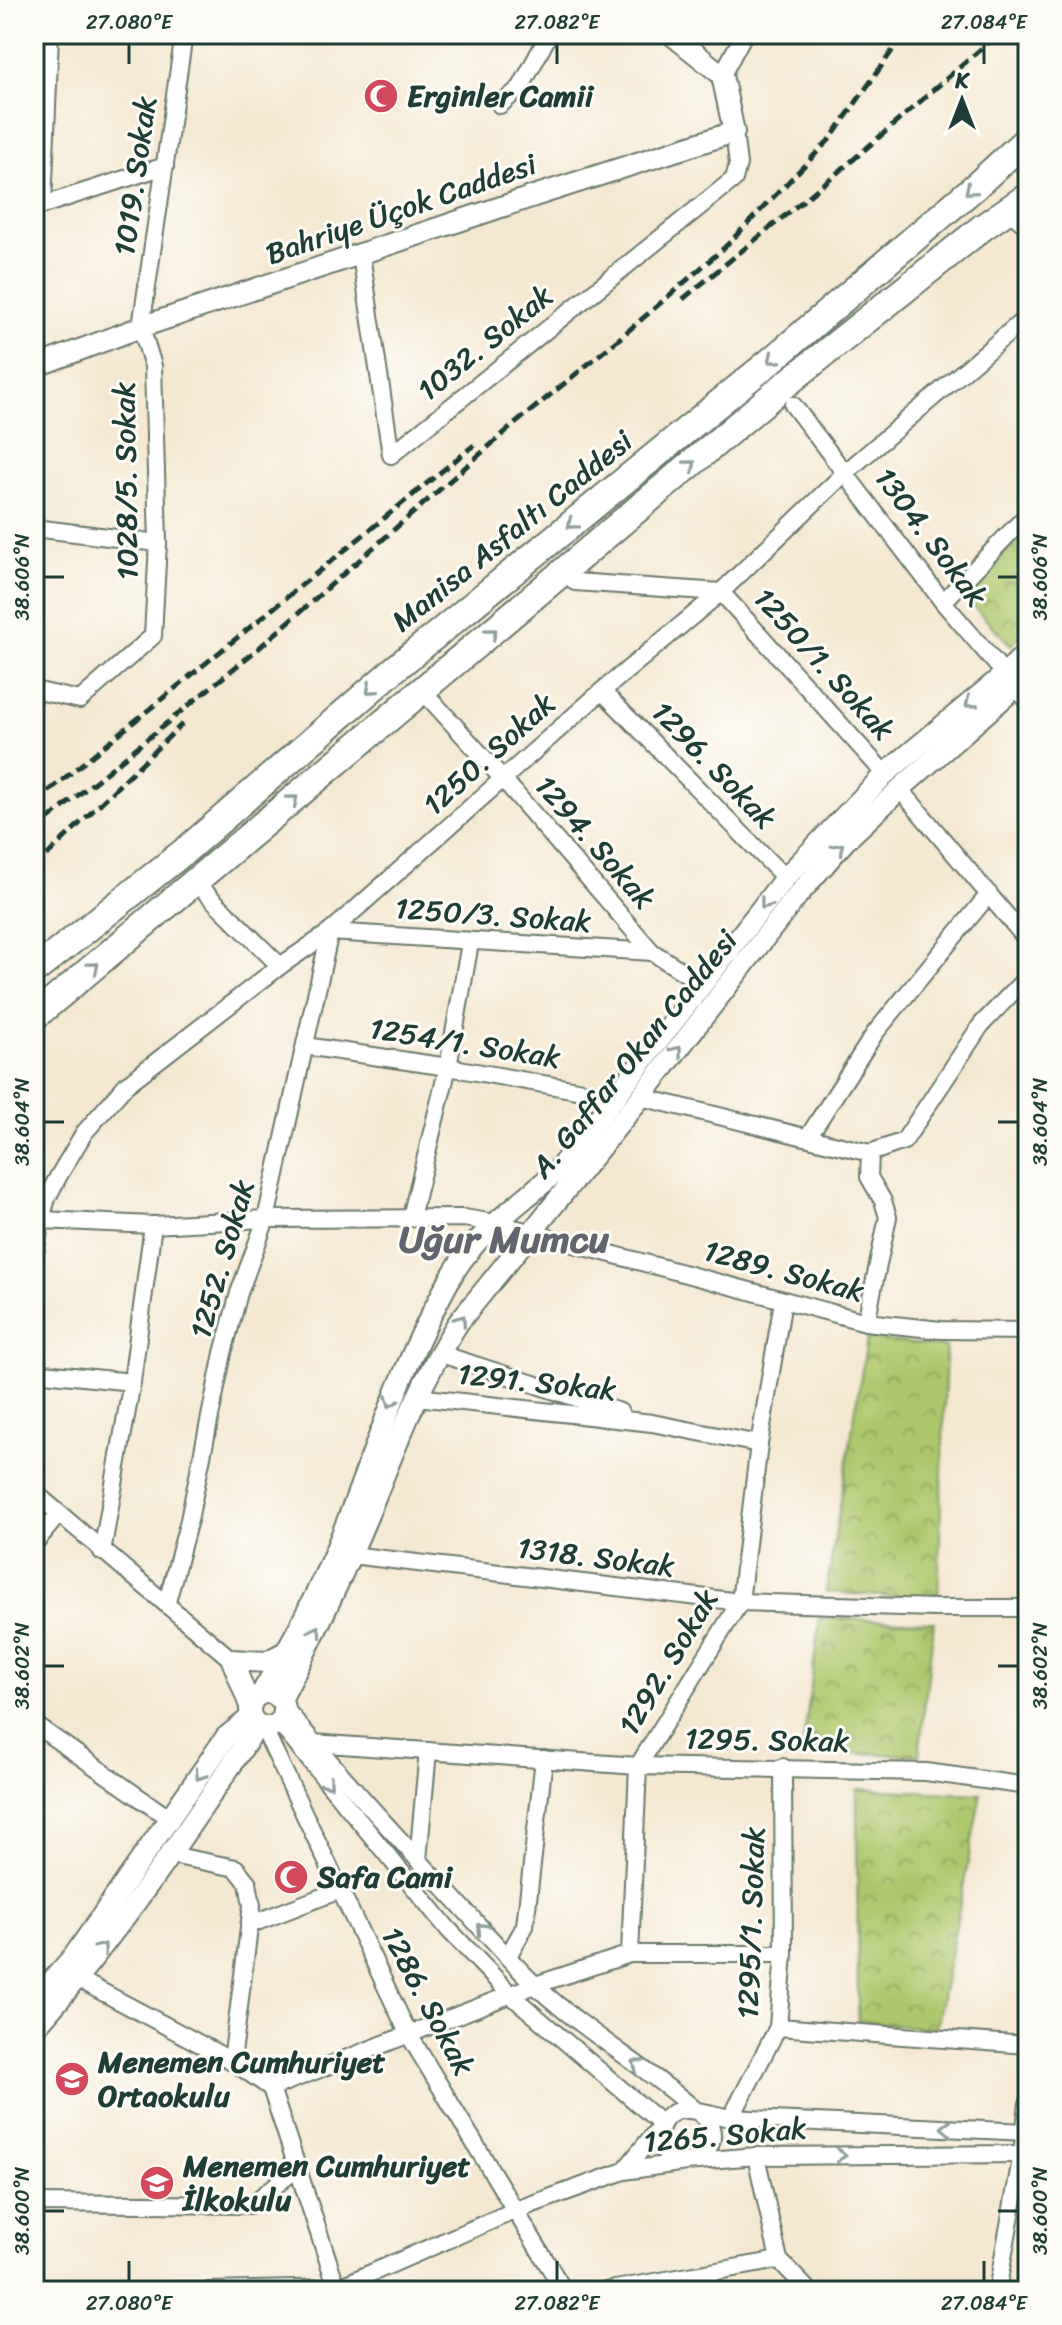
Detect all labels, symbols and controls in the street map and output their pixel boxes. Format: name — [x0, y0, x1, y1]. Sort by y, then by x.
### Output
text: 27.080°E — [86, 5, 174, 40]
text: 27.082°E — [515, 5, 601, 40]
text: 27.084°E — [941, 5, 1029, 40]
north arrow — [922, 60, 1002, 140]
text: K — [954, 61, 970, 100]
place label: Erginler Camii — [407, 69, 595, 123]
mosque icon: Erginler Camii — [362, 77, 400, 115]
street label: 1019. Sokak — [97, 92, 173, 259]
street label: Bahriye Üçok Caddesi — [258, 137, 546, 281]
one-way arrow — [965, 180, 980, 195]
street label: 1032. Sokak — [404, 271, 566, 415]
one-way arrow — [767, 349, 782, 364]
street label: 1028/5. Sokak — [97, 381, 155, 581]
street label: Manisa Asfaltı Caddesi — [379, 415, 646, 646]
street label: 1304. Sokak — [860, 455, 1002, 619]
one-way arrow — [681, 460, 696, 475]
one-way arrow — [566, 514, 581, 529]
text: 38.606°N — [5, 533, 40, 620]
text: 38.606°N — [1023, 533, 1058, 620]
street label: 1250/1. Sokak — [739, 574, 909, 754]
one-way arrow — [483, 628, 497, 643]
street label: 1250. Sokak — [409, 679, 569, 829]
one-way arrow — [366, 680, 380, 694]
street label: 1296. Sokak — [638, 687, 790, 843]
one-way arrow — [965, 693, 979, 708]
street label: 1294. Sokak — [520, 762, 670, 922]
one-way arrow — [283, 795, 298, 810]
one-way arrow — [829, 843, 843, 858]
street label: 1250/3. Sokak — [393, 881, 593, 949]
one-way arrow — [760, 895, 774, 910]
street label: A. Gaffar Okan Caddesi — [515, 917, 752, 1191]
one-way arrow — [84, 962, 99, 977]
street label: 1254/1. Sokak — [366, 1001, 565, 1085]
one-way arrow — [667, 1046, 681, 1060]
text: 38.604°N — [5, 1078, 40, 1166]
text: 38.604°N — [1023, 1078, 1058, 1166]
street label: 1252. Sokak — [173, 1173, 271, 1345]
district label: Uğur Mumcu — [399, 1206, 610, 1273]
street label: 1289. Sokak — [698, 1224, 871, 1318]
one-way arrow — [452, 1314, 466, 1328]
street label: 1291. Sokak — [455, 1347, 619, 1417]
one-way arrow — [384, 1394, 401, 1408]
street label: 1318. Sokak — [514, 1521, 678, 1593]
street label: 1292. Sokak — [603, 1578, 733, 1746]
text: 38.602°N — [5, 1622, 40, 1710]
text: 38.602°N — [1023, 1622, 1058, 1710]
one-way arrow — [306, 1624, 322, 1639]
street label: 1295. Sokak — [684, 1712, 850, 1768]
one-way arrow — [195, 1766, 210, 1781]
one-way arrow — [318, 1774, 332, 1789]
street label: 1295/1. Sokak — [721, 1826, 781, 2020]
place label: Safa Cami — [316, 1850, 454, 1904]
mosque icon: Safa Cami — [272, 1858, 310, 1896]
street label: 1286. Sokak — [366, 1916, 490, 2086]
one-way arrow — [476, 1923, 491, 1937]
one-way arrow — [92, 1942, 106, 1956]
place label: Menemen Cumhuriyet Ortaokulu — [97, 2035, 385, 2123]
one-way arrow — [631, 2059, 646, 2074]
school or university icon: Menemen Cumhuriyet Ortaokulu — [53, 2060, 91, 2098]
street label: 1265. Sokak — [641, 2101, 809, 2169]
one-way arrow — [939, 2120, 952, 2137]
place label: Menemen Cumhuriyet İlkokulu — [181, 2139, 470, 2227]
one-way arrow — [835, 2146, 848, 2164]
school or university icon: Menemen Cumhuriyet İlkokulu — [138, 2164, 176, 2202]
text: 38.600°N — [5, 2167, 40, 2255]
text: 38.600°N — [1023, 2167, 1058, 2255]
text: 27.080°E — [86, 2286, 174, 2321]
text: 27.082°E — [515, 2286, 601, 2321]
text: 27.084°E — [941, 2286, 1029, 2321]

